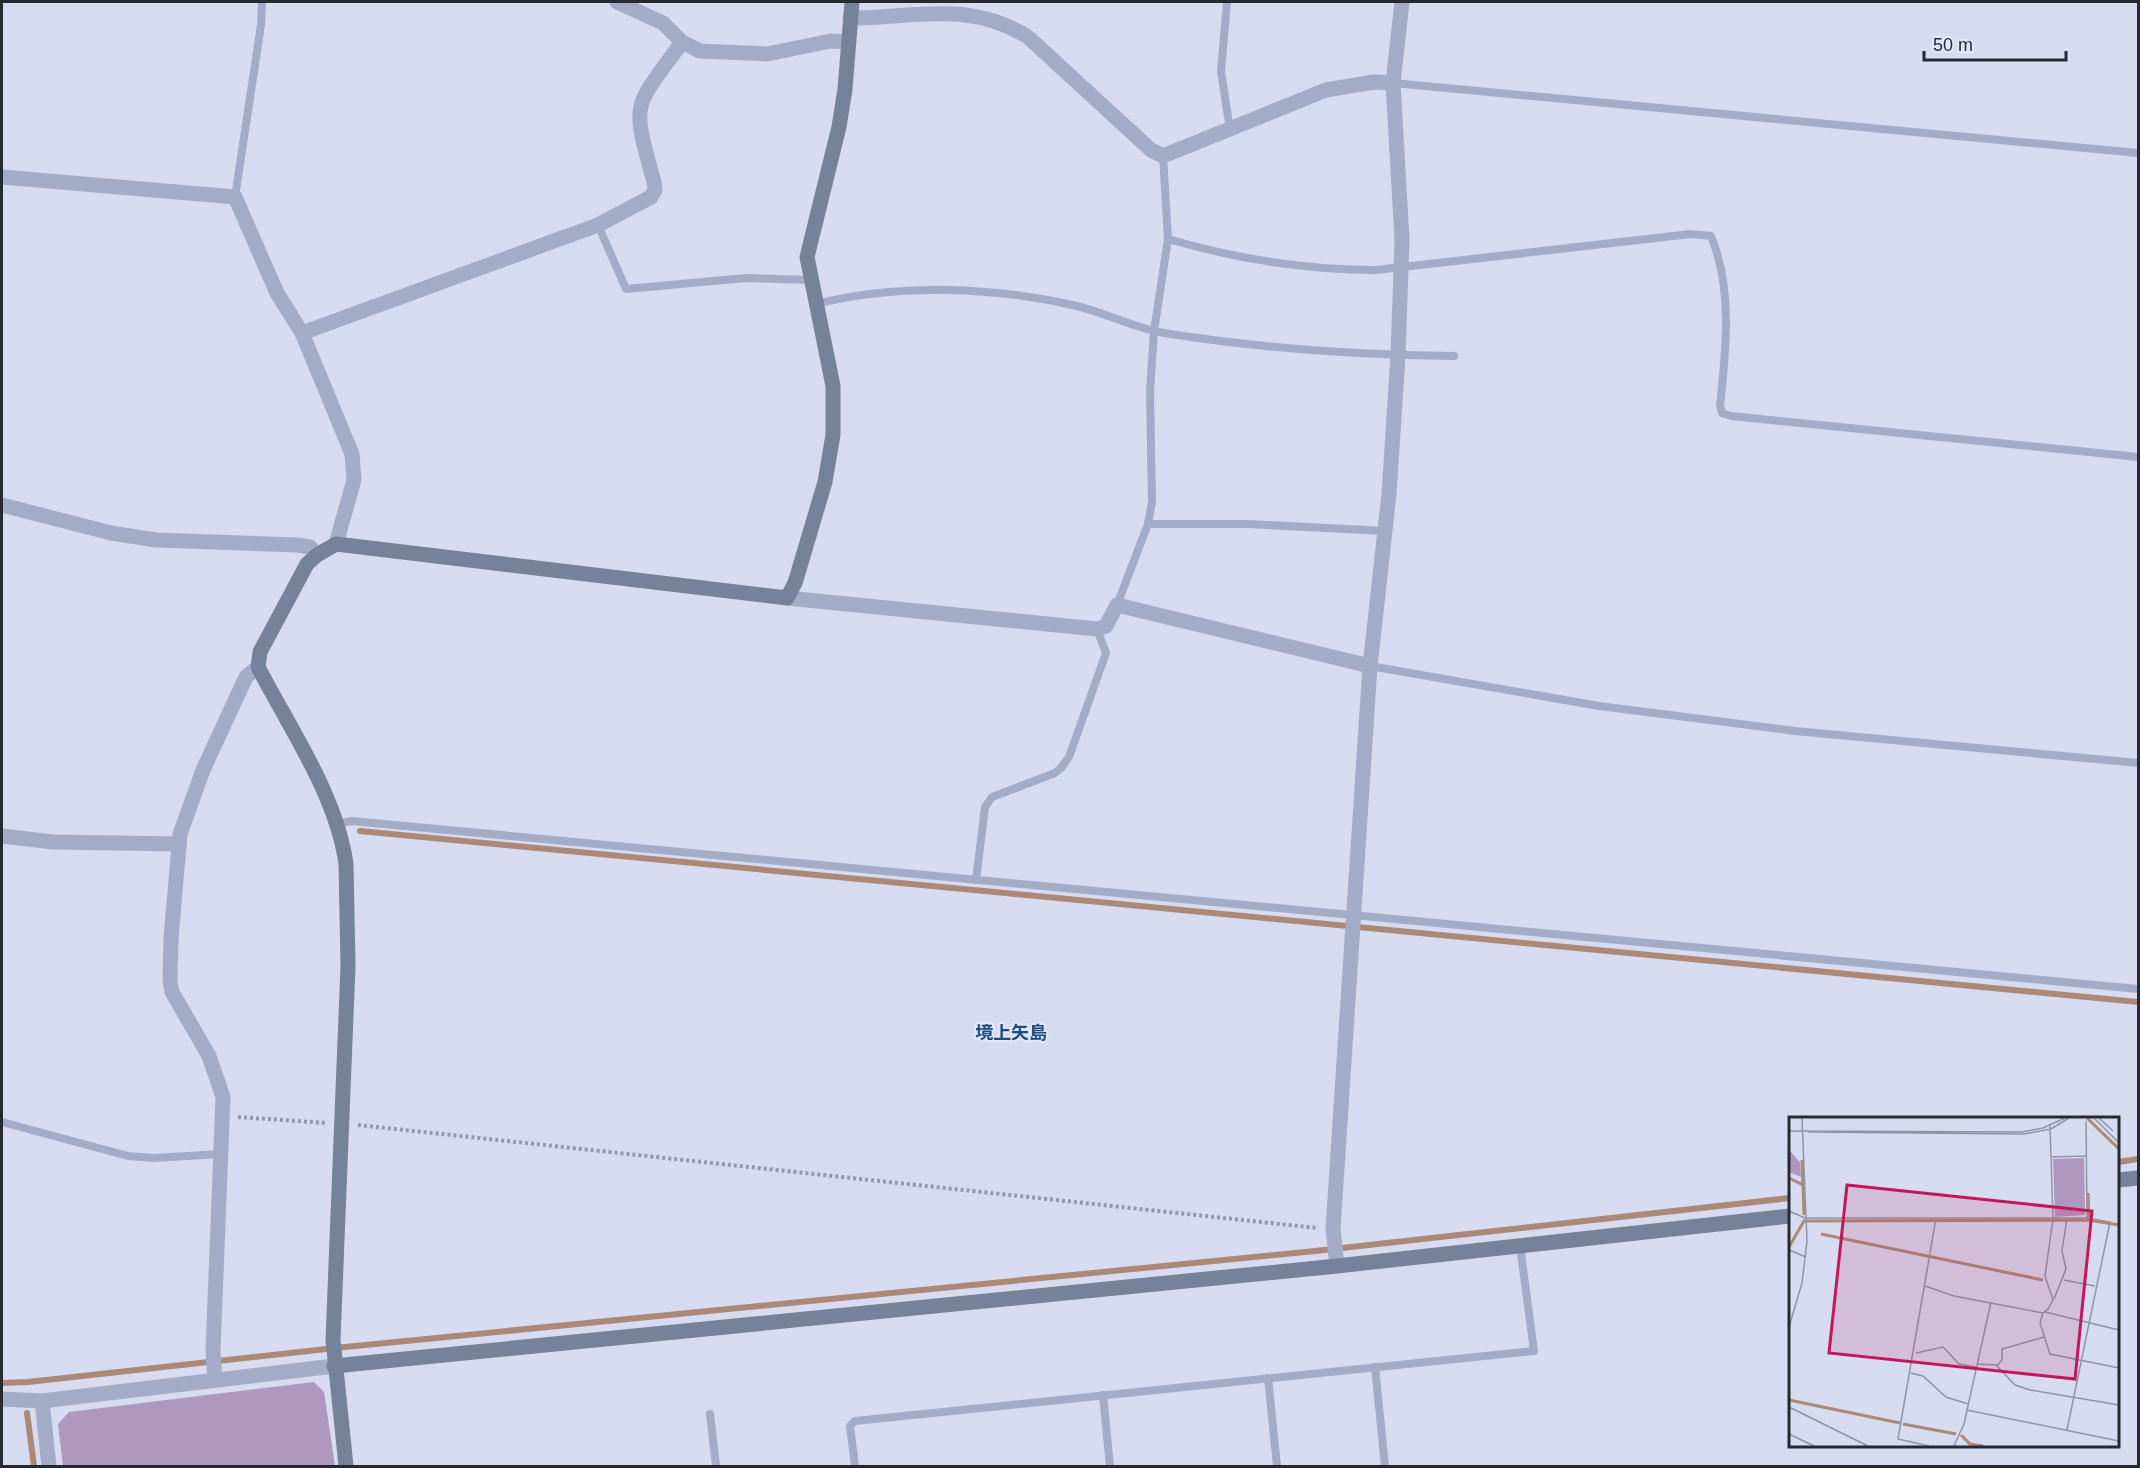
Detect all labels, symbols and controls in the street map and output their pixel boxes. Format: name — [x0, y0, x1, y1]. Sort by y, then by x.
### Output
scale bar — [1924, 24, 2066, 62]
text: 50 m — [1933, 35, 1973, 55]
district label: 境上矢島 — [975, 1023, 1047, 1043]
inset map — [1789, 1117, 2119, 1447]

